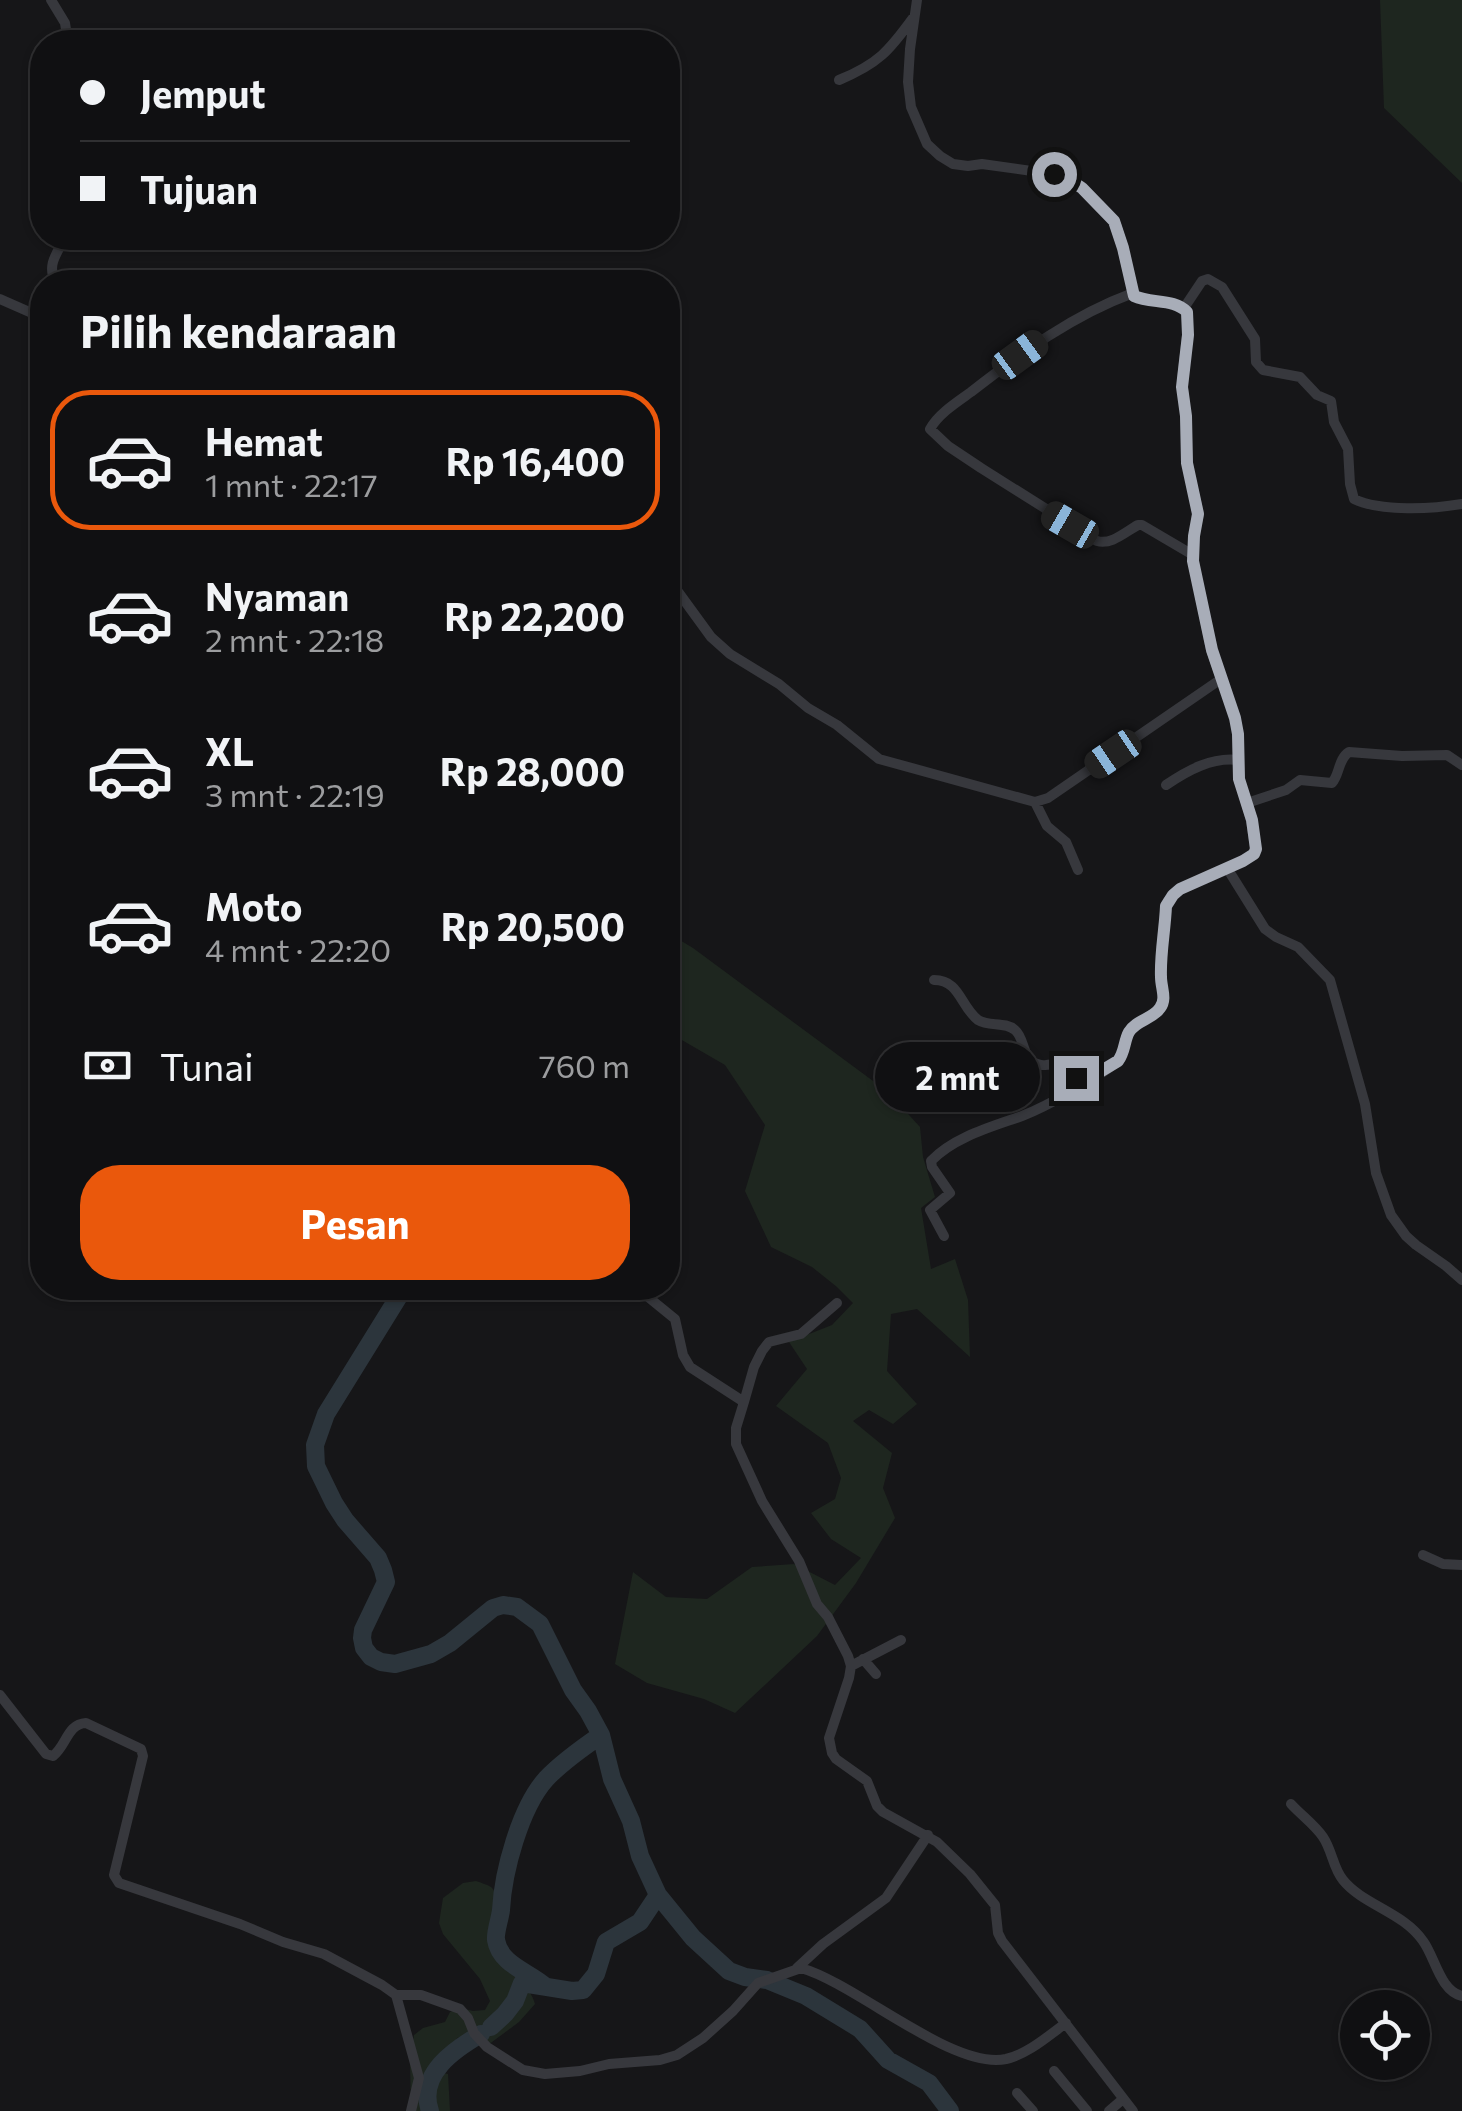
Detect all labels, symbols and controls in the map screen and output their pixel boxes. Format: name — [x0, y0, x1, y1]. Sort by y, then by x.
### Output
text: Jemput — [140, 69, 266, 116]
route start — [1032, 152, 1077, 197]
text: Tujuan — [140, 165, 258, 212]
text: Pilih kendaraan — [80, 302, 397, 357]
car — [987, 325, 1053, 385]
icon: car — [85, 415, 175, 505]
text: Hemat — [205, 417, 323, 464]
text: Rp 16,400 — [446, 437, 625, 484]
text: 1 mnt · 22:17 — [205, 464, 378, 504]
car — [1037, 497, 1103, 553]
icon: car — [85, 570, 175, 660]
text: Nyaman — [205, 572, 349, 619]
text: Rp 22,200 — [444, 592, 625, 639]
text: 2 mnt · 22:18 — [205, 619, 384, 659]
icon: car — [85, 725, 175, 815]
car — [1080, 725, 1146, 783]
text: XL — [205, 727, 254, 774]
text: Rp 28,000 — [440, 747, 625, 794]
text: 3 mnt · 22:19 — [205, 774, 385, 814]
icon: car — [85, 880, 175, 970]
text: Moto — [205, 882, 303, 929]
text: Rp 20,500 — [441, 902, 625, 949]
text: 4 mnt · 22:20 — [205, 929, 391, 969]
icon: cash — [80, 1038, 135, 1093]
text: Tunai — [160, 1042, 254, 1089]
callout: 2 mnt — [876, 1043, 1041, 1113]
text: 760 m — [539, 1045, 630, 1085]
route end — [1054, 1056, 1099, 1101]
text: 2 mnt — [915, 1057, 1000, 1097]
button: Pesan — [80, 1165, 630, 1280]
map controls — [1340, 1990, 1430, 2080]
button: locate — [1340, 1990, 1430, 2080]

